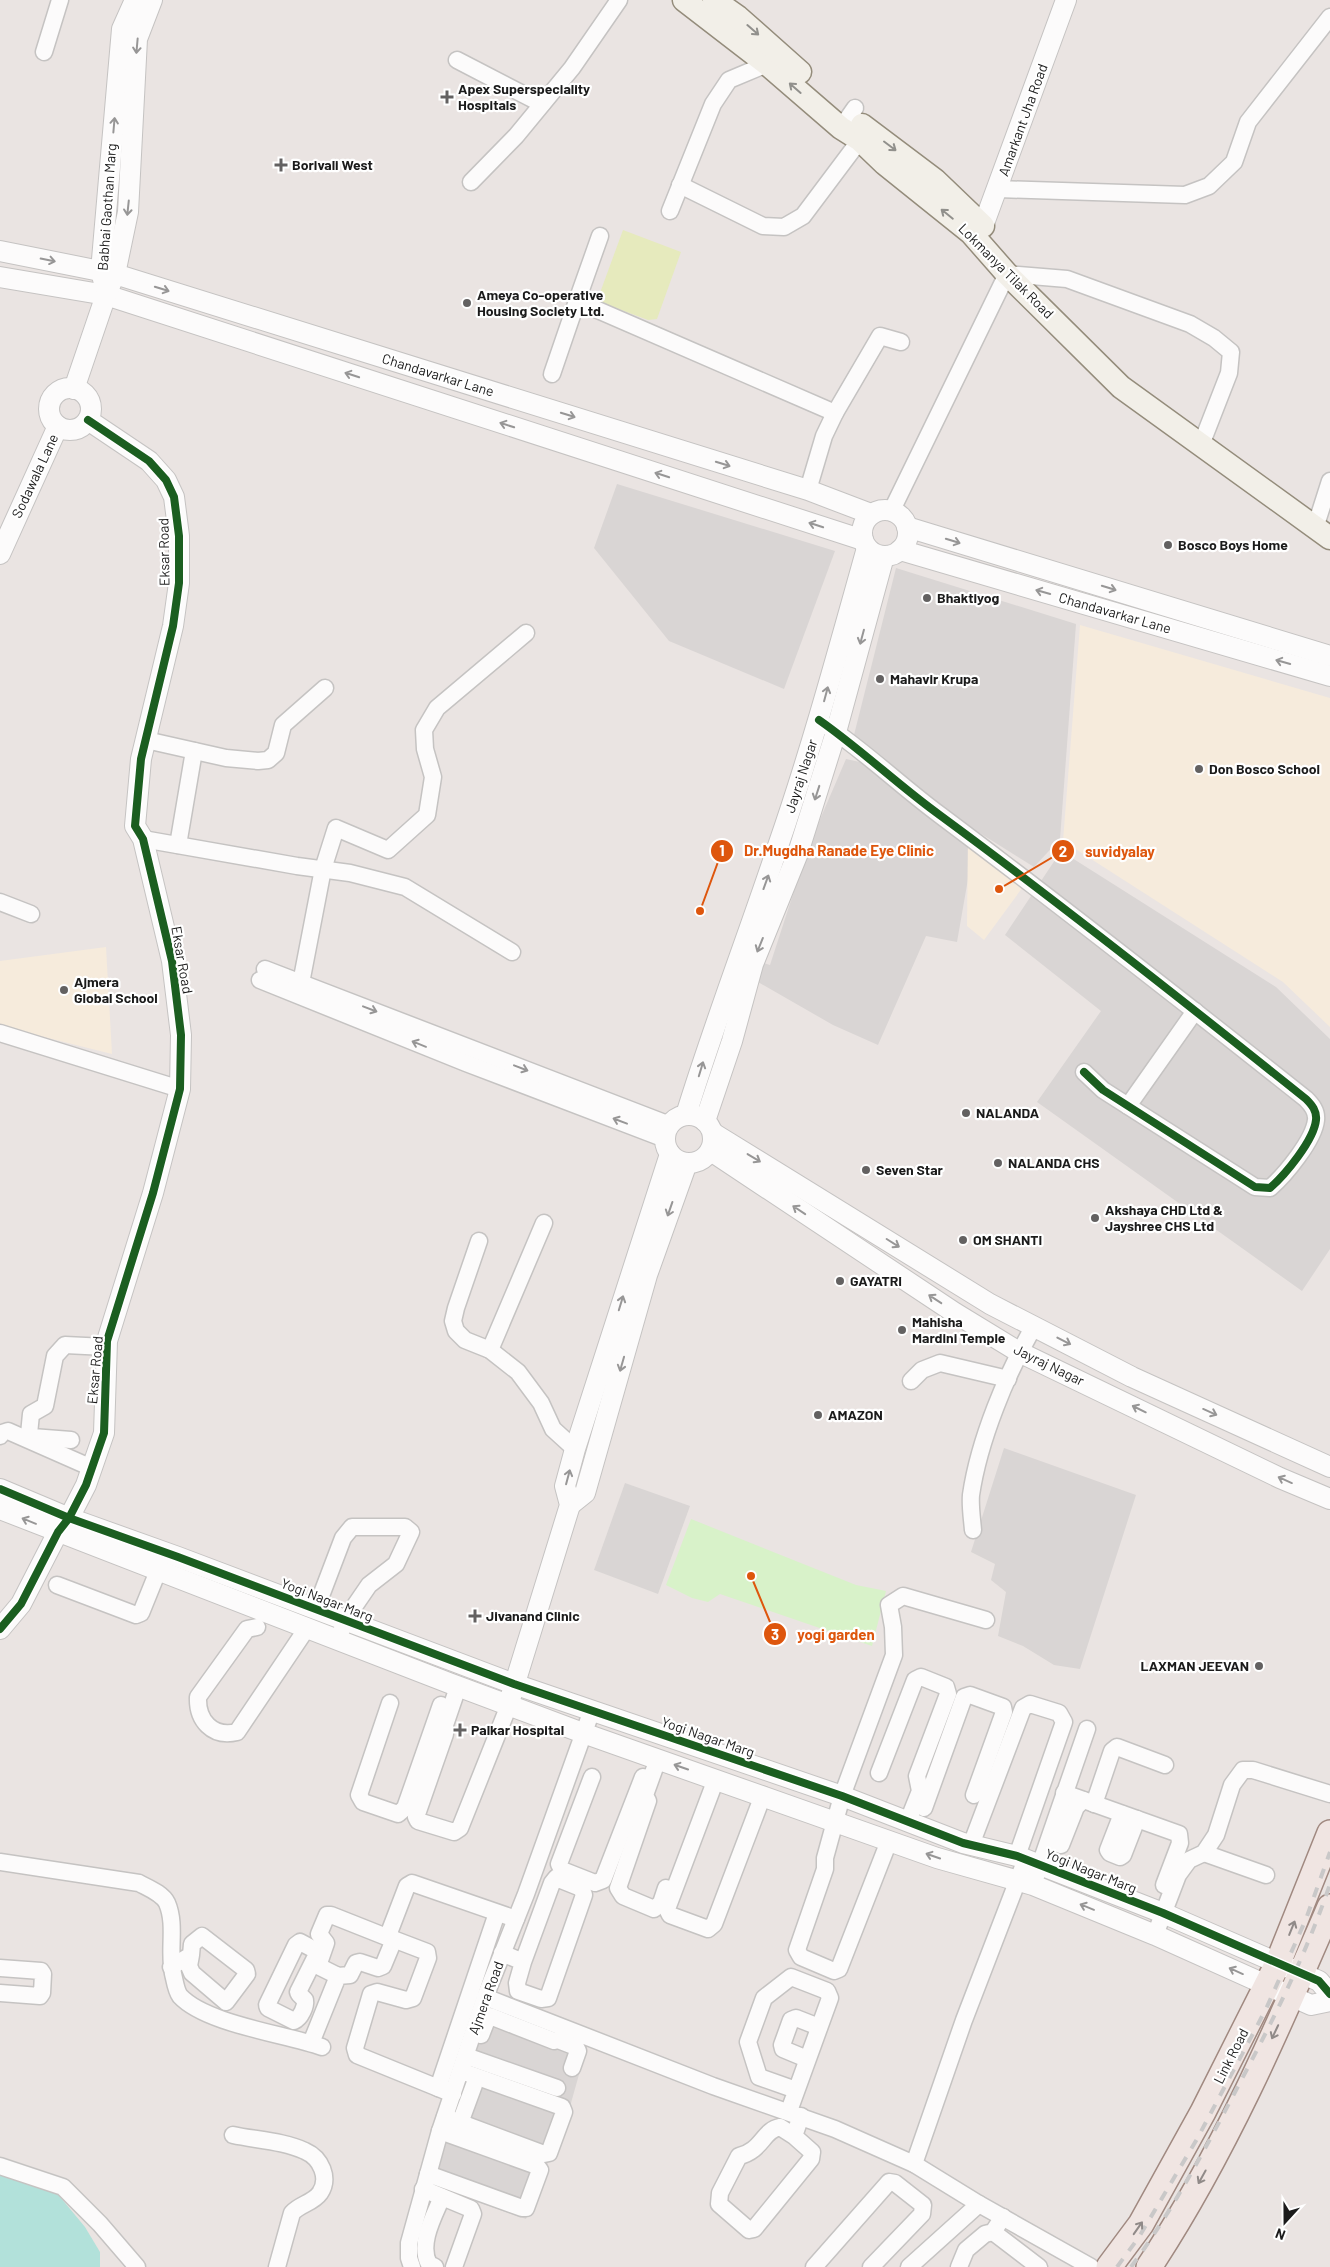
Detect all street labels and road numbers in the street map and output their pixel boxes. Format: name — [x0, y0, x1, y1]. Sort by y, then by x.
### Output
street label: Amarkant Jha Road — [994, 61, 1051, 178]
street label: Babhai Gaothan Marg — [94, 143, 119, 271]
street label: Lokmanya Tilak Road — [955, 220, 1057, 322]
street label: Chandavarkar Lane — [380, 349, 496, 400]
street label: Sodawala Lane — [8, 431, 61, 521]
street label: Eksar Road — [154, 518, 173, 586]
street label: Chandavarkar Lane — [1057, 588, 1173, 637]
street label: Jayraj Nagar — [781, 737, 820, 815]
street label: Eksar Road — [168, 925, 197, 995]
street label: Eksar Road — [83, 1335, 106, 1405]
street label: Jayraj Nagar — [1011, 1340, 1087, 1389]
street label: Yogi Nagar Marg — [279, 1574, 376, 1625]
street label: Yogi Nagar Marg — [659, 1713, 757, 1760]
street label: Yogi Nagar Marg — [1043, 1844, 1139, 1897]
street label: Ajmera Road — [464, 1959, 507, 2037]
street label: Link Road — [1209, 2025, 1252, 2086]

